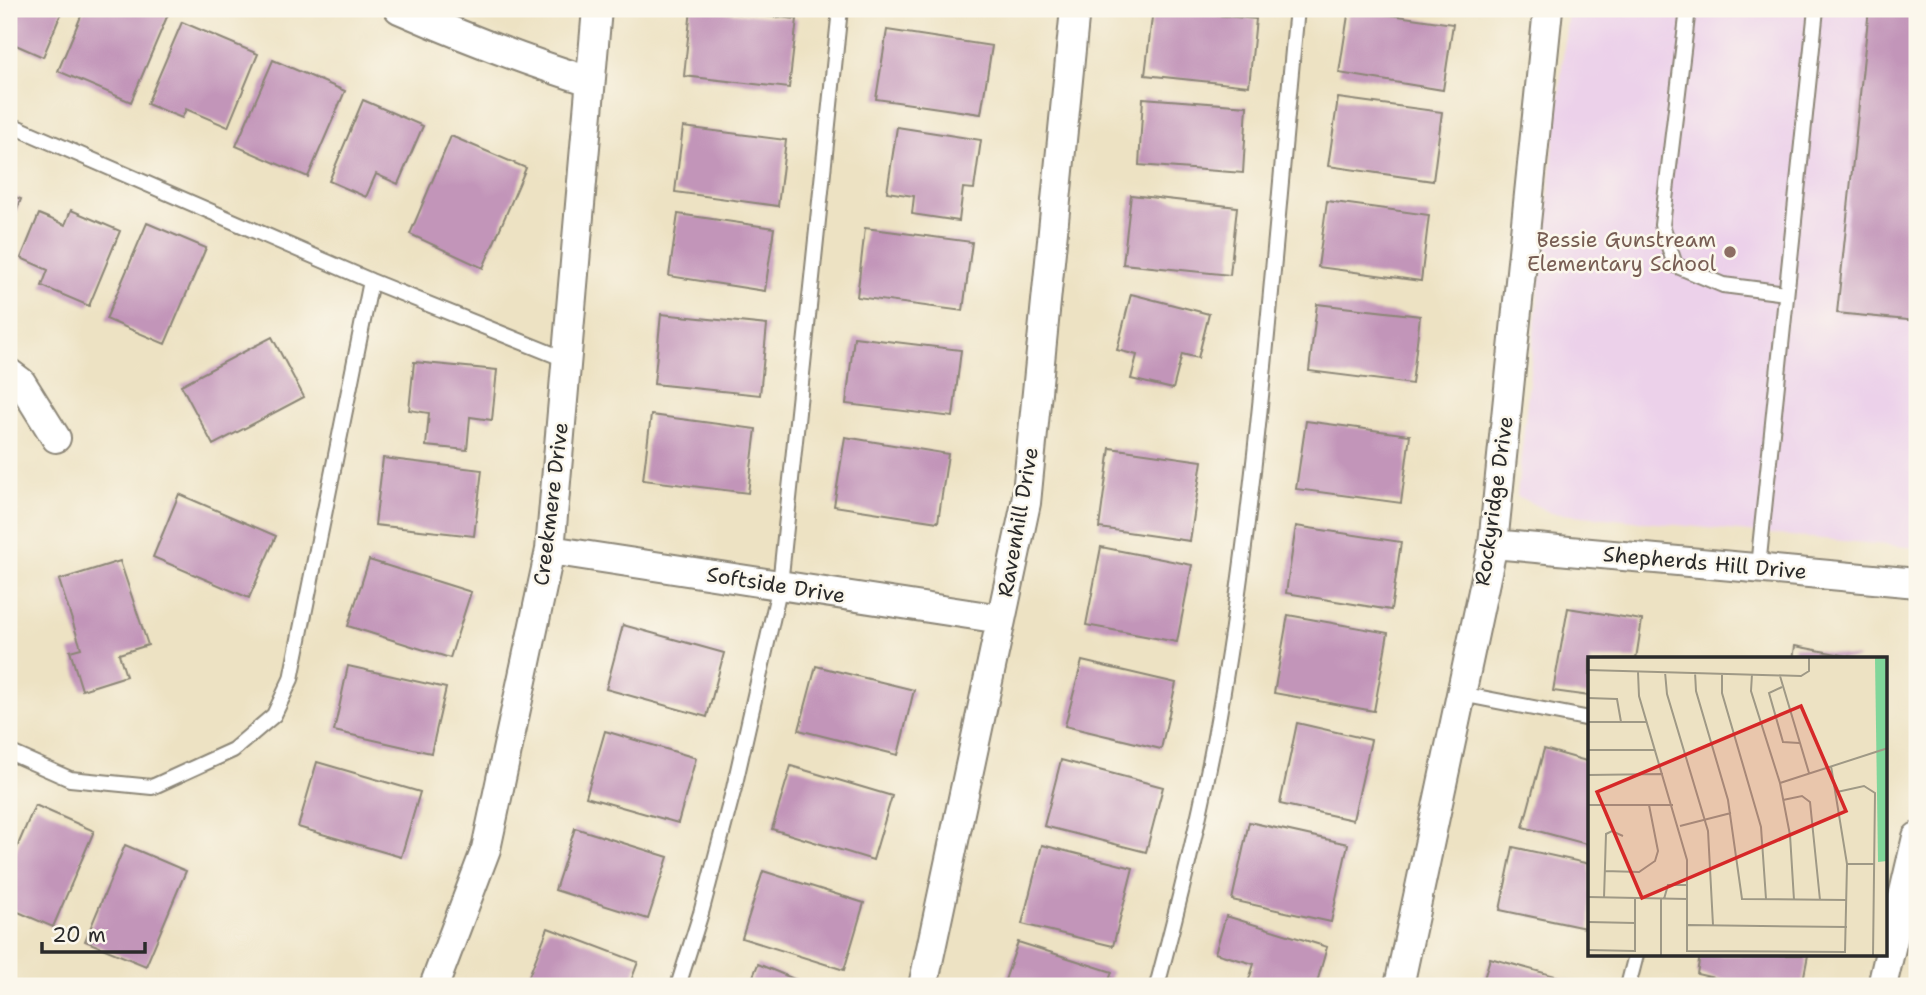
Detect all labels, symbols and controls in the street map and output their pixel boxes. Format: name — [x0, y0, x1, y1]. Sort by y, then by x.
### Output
place label: Bessie Gunstream Elementary School — [1527, 226, 1717, 278]
marker: Bessie Gunstream Elementary School — [1722, 244, 1738, 260]
street label: Rockyridge Drive — [1468, 414, 1520, 588]
street label: Creekmere Drive — [527, 421, 575, 587]
street label: Ravenhill Drive — [991, 445, 1045, 599]
street label: Shepherds Hill Drive — [1602, 540, 1808, 586]
street label: Softside Drive — [705, 560, 847, 610]
inset map — [1588, 657, 1888, 956]
scale bar — [42, 911, 145, 955]
text: 20 m — [52, 921, 106, 949]

